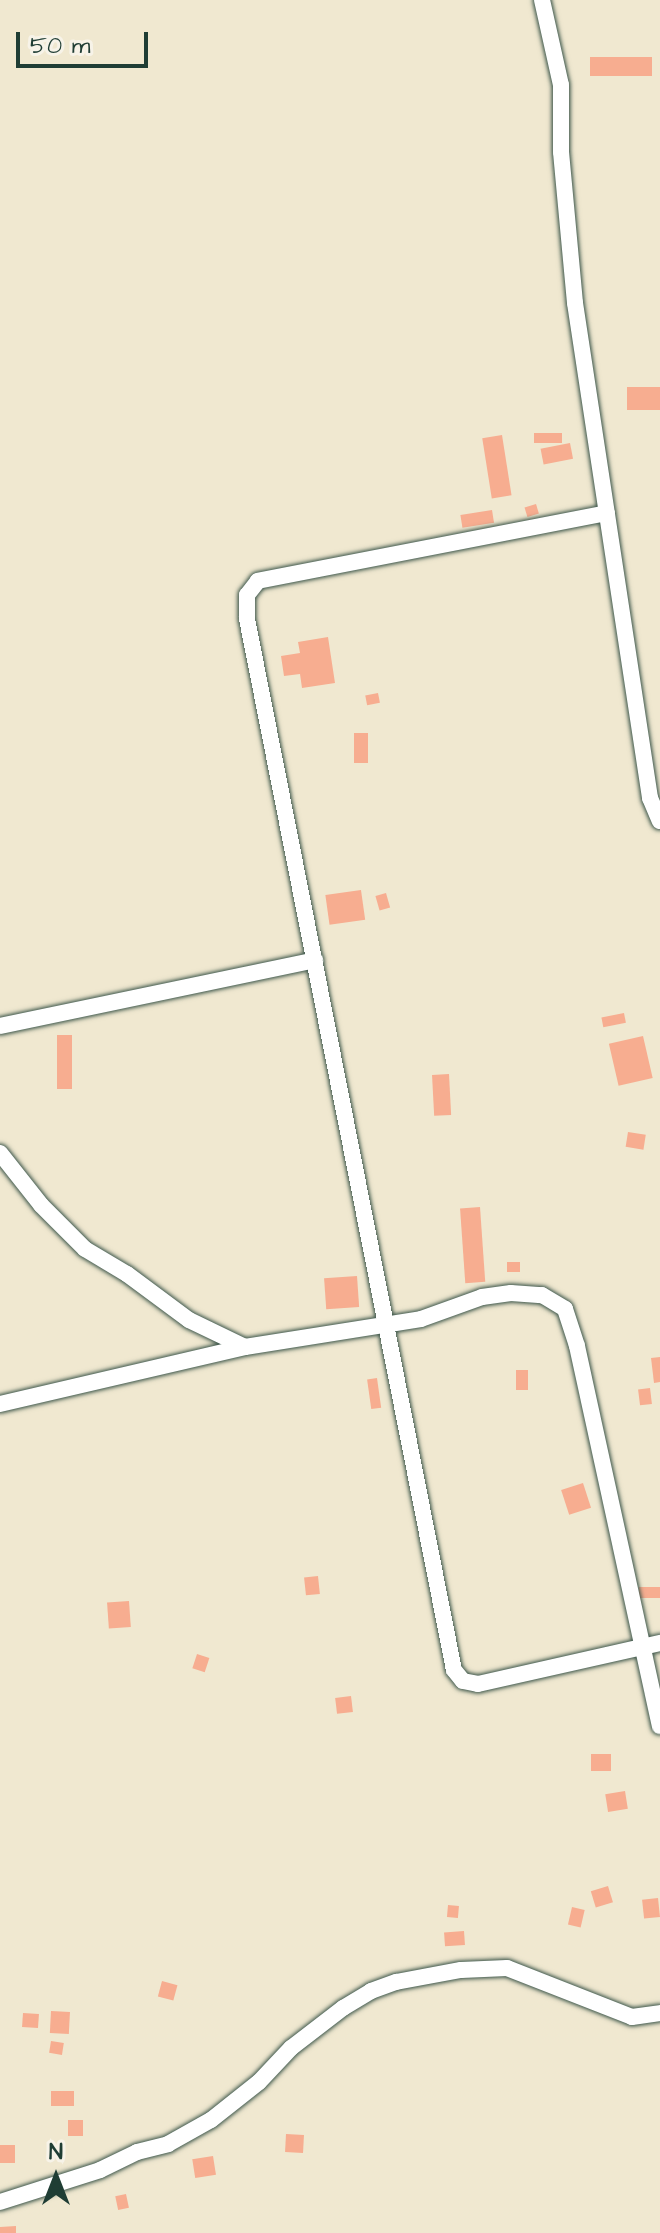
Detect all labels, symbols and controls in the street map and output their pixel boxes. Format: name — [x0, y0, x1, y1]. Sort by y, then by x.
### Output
scale bar — [20, 16, 152, 66]
text: 50 m — [30, 29, 90, 63]
north arrow — [16, 2137, 96, 2217]
text: N — [49, 2137, 63, 2168]

